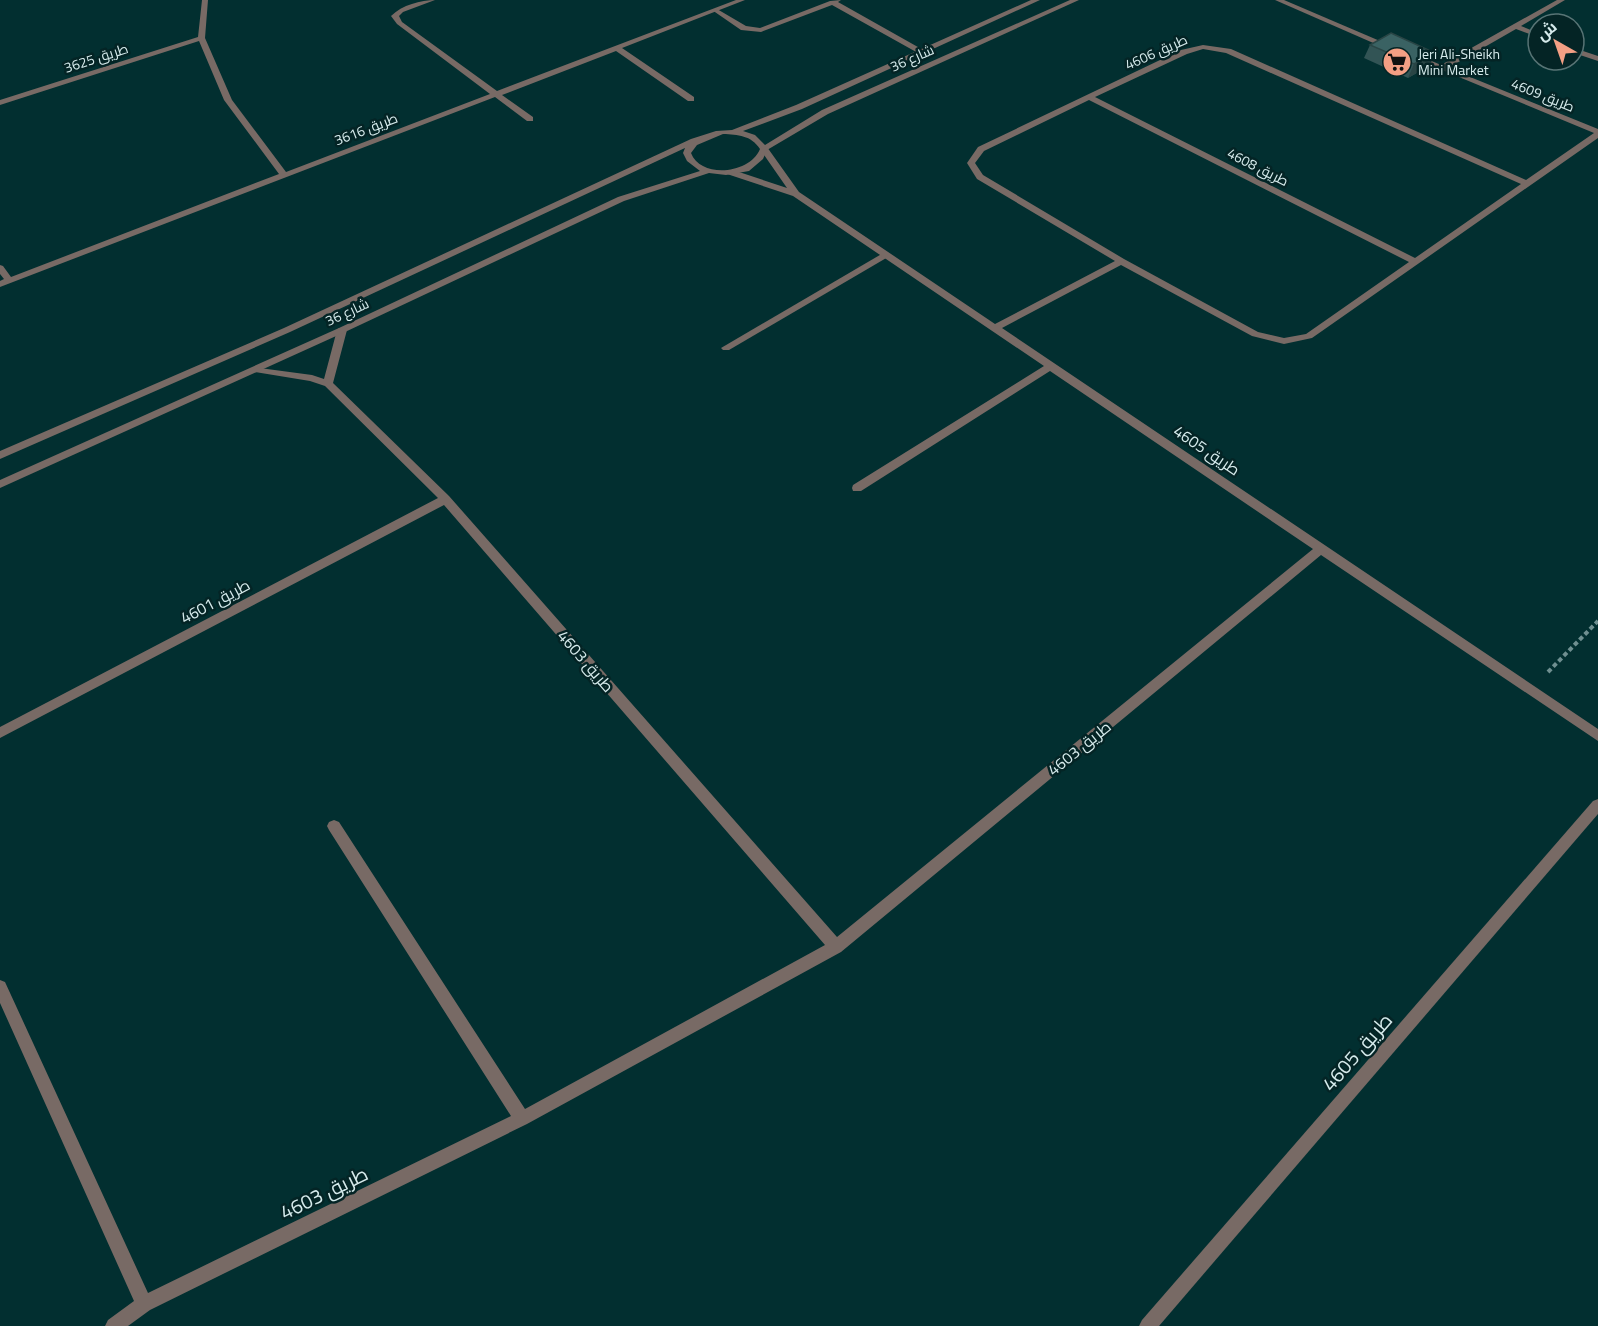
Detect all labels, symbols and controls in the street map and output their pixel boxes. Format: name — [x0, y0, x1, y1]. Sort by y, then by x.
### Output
north arrow — [1526, 12, 1586, 72]
text: ش — [1531, 15, 1562, 46]
street label: طريق 4606 — [1121, 28, 1190, 75]
street label: طريق 3625 — [61, 37, 131, 78]
street label: شارع 36 — [887, 39, 937, 76]
place label: Jeri Ali-Sheikh Mini Market — [1418, 43, 1500, 80]
supermarket icon: Jeri Ali-Sheikh Mini Market — [1381, 46, 1413, 78]
street label: طريق 4609 — [1508, 72, 1578, 117]
street label: طريق 3616 — [331, 107, 401, 150]
street label: طريق 4608 — [1224, 142, 1293, 191]
street label: شارع 36 — [322, 292, 372, 331]
street label: طريق 4605 — [1169, 419, 1245, 481]
street label: طريق 4601 — [176, 573, 254, 629]
street label: طريق 4603 — [552, 624, 620, 698]
street label: طريق 4603 — [1042, 715, 1116, 781]
street label: طريق 4605 — [1314, 1006, 1399, 1098]
street label: طريق 4603 — [274, 1158, 373, 1227]

